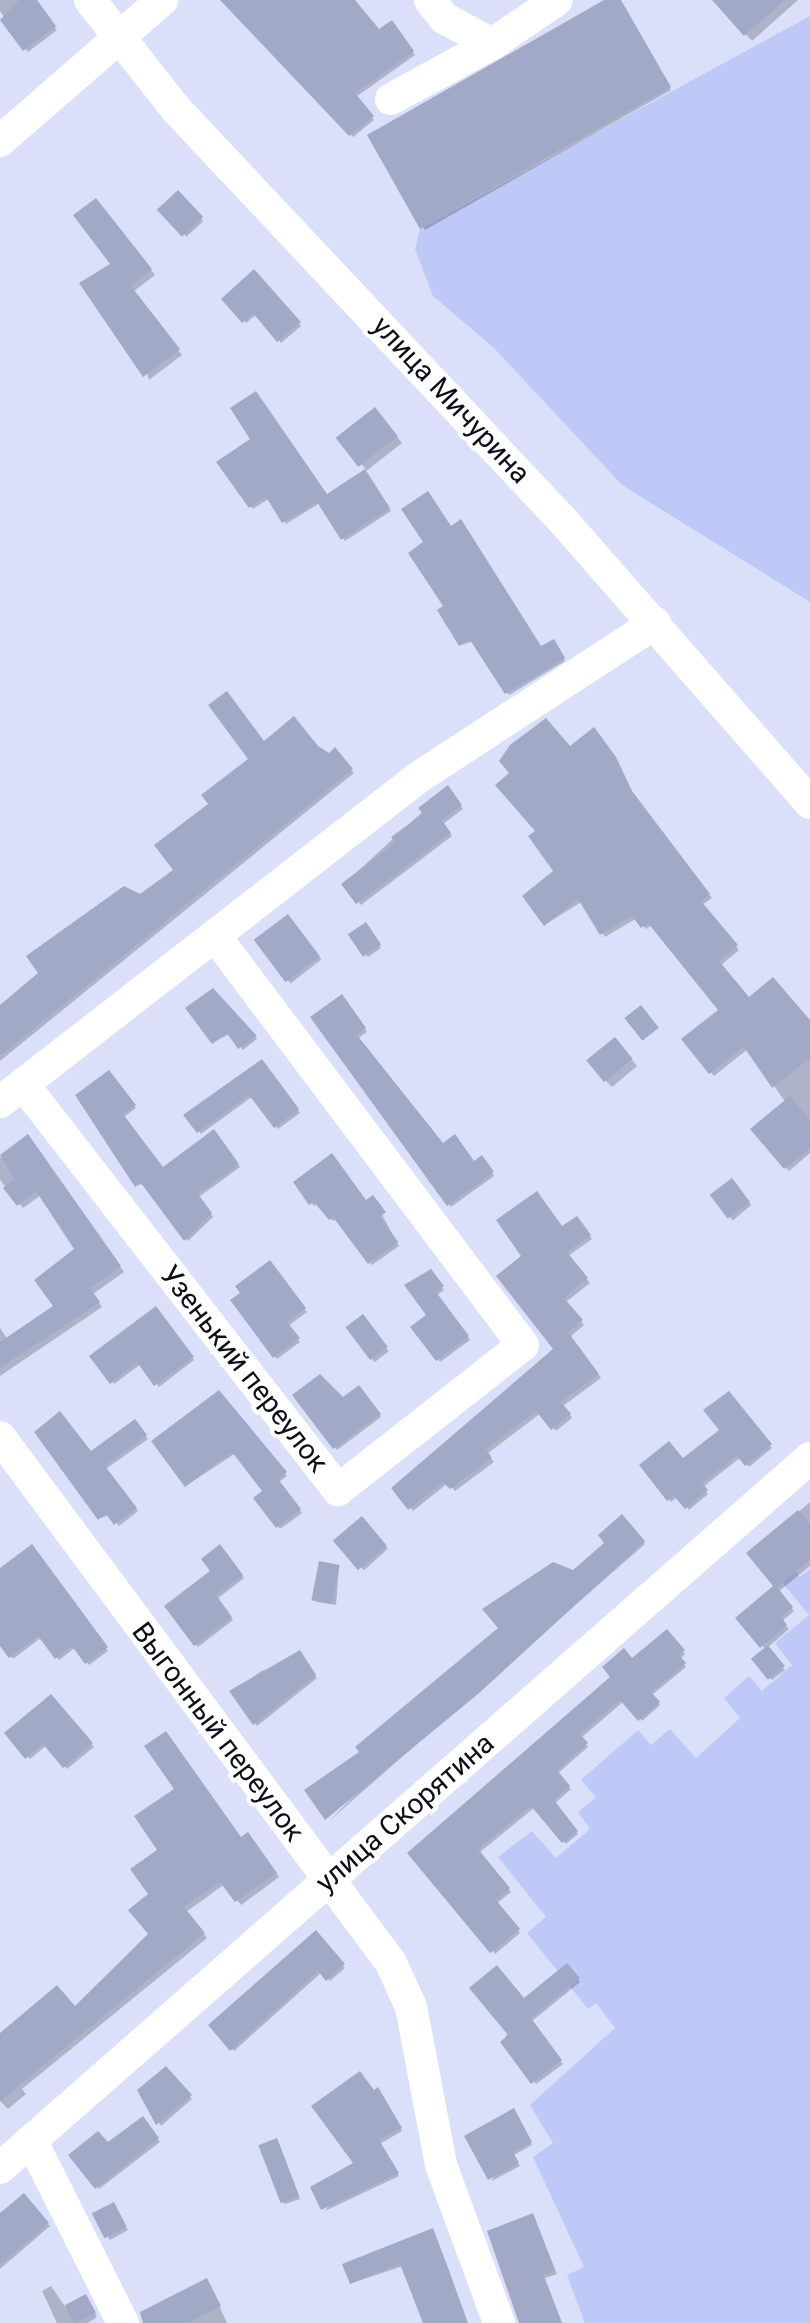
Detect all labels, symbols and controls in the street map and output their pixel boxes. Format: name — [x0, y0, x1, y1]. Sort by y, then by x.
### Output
street label: улица Мичурина — [365, 310, 537, 490]
street label: Узенький переулок — [153, 1259, 335, 1479]
street label: Выгонный переулок — [125, 1616, 311, 1848]
street label: улица Скорятина — [309, 1727, 501, 1899]

